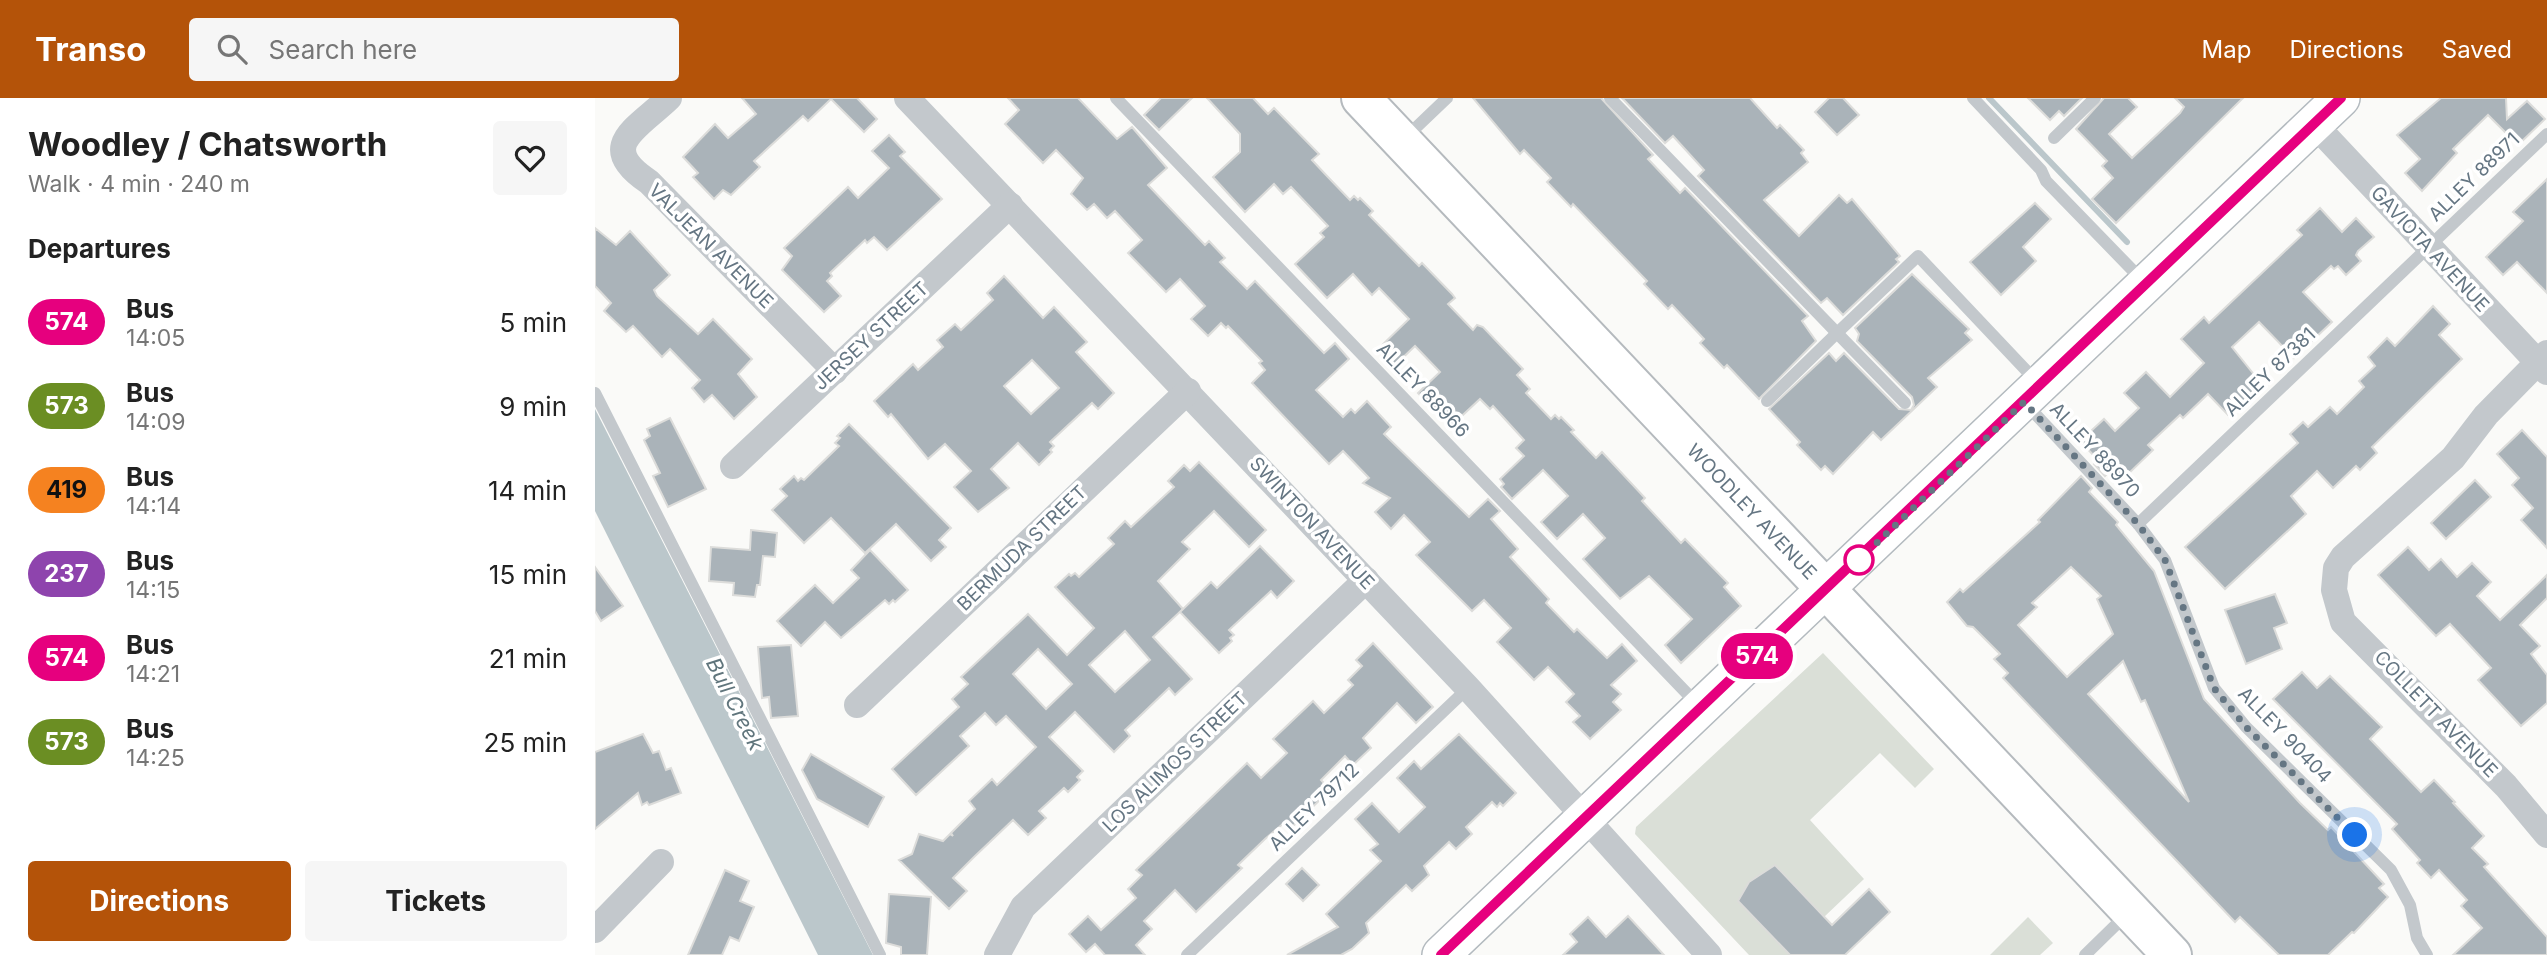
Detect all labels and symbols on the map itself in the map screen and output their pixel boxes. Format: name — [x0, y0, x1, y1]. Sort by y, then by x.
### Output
street label: ALLEY 88971 — [2424, 128, 2524, 226]
street label: VALJEAN AVENUE — [644, 179, 778, 313]
street label: GAVIOTA AVENUE — [2366, 182, 2494, 316]
street label: JERSEY STREET — [809, 277, 933, 395]
street label: ALLEY 87381 — [2220, 323, 2320, 421]
street label: ALLEY 88966 — [1372, 338, 1474, 442]
street label: ALLEY 88970 — [2045, 398, 2145, 502]
street label: WOODLEY AVENUE — [1683, 439, 1822, 584]
street label: SWINTON AVENUE — [1245, 452, 1379, 594]
street label: BERMUDA STREET — [953, 480, 1091, 616]
unlabelled marker — [1844, 545, 1874, 575]
line badge: 574 — [1717, 633, 1797, 679]
street label: COLLETT AVENUE — [2370, 646, 2502, 782]
water label: Bull Creek — [701, 653, 769, 755]
street label: ALLEY 90404 — [2233, 682, 2337, 788]
street label: LOS ALIMOS STREET — [1098, 687, 1252, 837]
street label: ALLEY 79712 — [1264, 758, 1364, 856]
your location — [2337, 817, 2372, 852]

